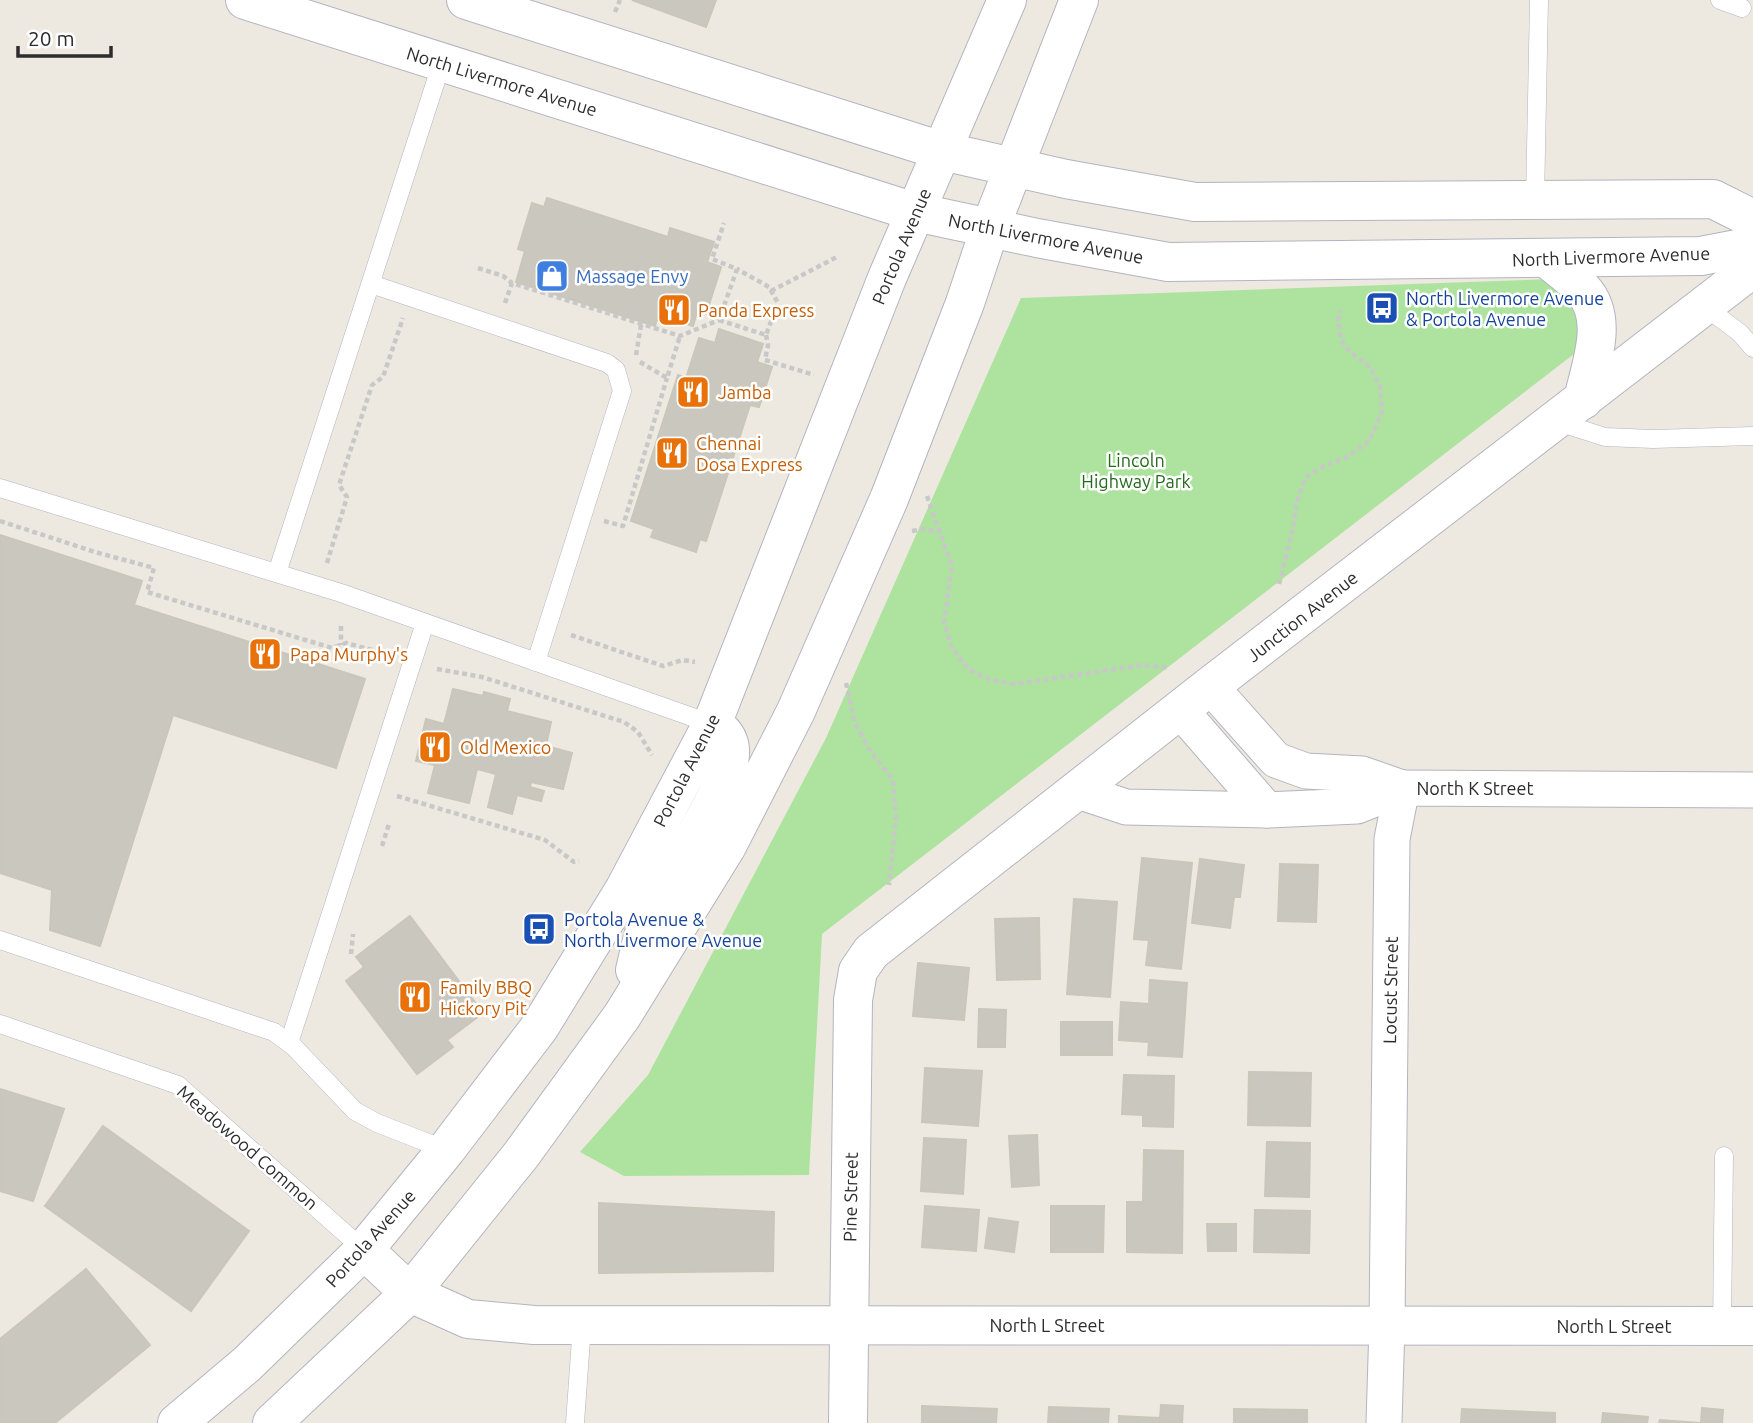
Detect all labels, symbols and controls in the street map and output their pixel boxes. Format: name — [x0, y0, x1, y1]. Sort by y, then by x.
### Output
scale bar — [18, 14, 110, 58]
text: 20 m — [28, 26, 75, 50]
street label: North Livermore Avenue — [404, 42, 600, 120]
street label: Portola Avenue — [868, 185, 934, 307]
street label: North Livermore Avenue — [947, 209, 1145, 267]
street label: North Livermore Avenue — [1512, 243, 1710, 269]
shop icon: Massage Envy — [533, 257, 571, 295]
place label: Massage Envy — [576, 266, 689, 286]
place label: North Livermore Avenue & Portola Avenue — [1406, 288, 1604, 329]
bus stop icon: North Livermore Avenue & Portola Avenue — [1363, 289, 1401, 327]
restaurant icon: Panda Express — [655, 291, 693, 329]
place label: Panda Express — [698, 300, 814, 320]
restaurant icon: Jamba — [674, 373, 712, 411]
place label: Jamba — [718, 382, 771, 402]
place label: Chennai Dosa Express — [696, 433, 803, 474]
restaurant icon: Chennai Dosa Express — [653, 434, 691, 472]
park label: Lincoln Highway Park — [1081, 450, 1191, 491]
street label: Junction Avenue — [1243, 567, 1361, 665]
restaurant icon: Papa Murphy's — [246, 635, 284, 673]
place label: Papa Murphy's — [290, 644, 408, 664]
street label: Portola Avenue — [649, 710, 723, 830]
restaurant icon: Old Mexico — [416, 728, 454, 766]
place label: Old Mexico — [460, 737, 551, 757]
street label: North K Street — [1416, 778, 1534, 798]
place label: Portola Avenue & North Livermore Avenue — [564, 909, 762, 950]
bus stop icon: Portola Avenue & North Livermore Avenue — [520, 910, 558, 948]
street label: Locust Street — [1379, 936, 1401, 1044]
place label: Family BBQ Hickory Pit — [440, 977, 532, 1018]
restaurant icon: Family BBQ Hickory Pit — [396, 978, 434, 1016]
street label: Meadowood Common — [174, 1081, 322, 1213]
street label: Pine Street — [839, 1152, 861, 1242]
street label: Portola Avenue — [321, 1185, 419, 1291]
street label: North L Street — [989, 1315, 1105, 1335]
street label: North L Street — [1556, 1316, 1672, 1336]

